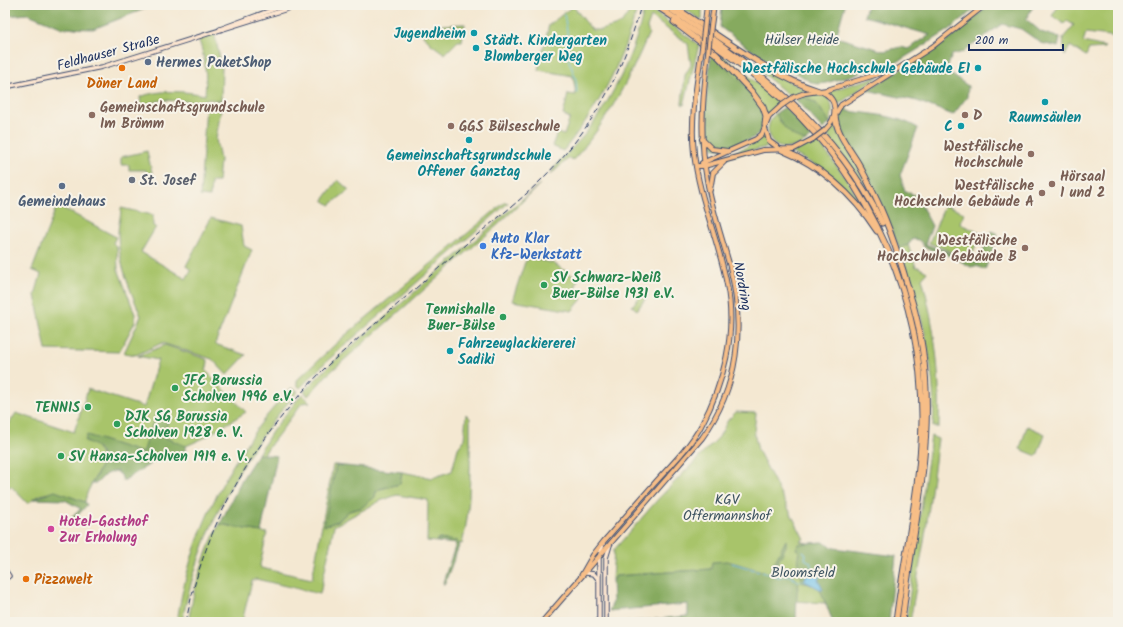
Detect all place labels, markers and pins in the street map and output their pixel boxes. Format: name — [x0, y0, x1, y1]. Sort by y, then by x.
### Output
place label: Jugendheim — [394, 23, 467, 45]
marker: Jugendheim — [469, 28, 479, 38]
place label: Städt. Kindergarten Blomberger Weg — [484, 30, 607, 68]
marker: Städt. Kindergarten Blomberger Weg — [471, 43, 481, 53]
place label: Hermes PaketShop — [156, 52, 272, 74]
marker: Hermes PaketShop — [143, 57, 153, 67]
place label: Westfälische Hochschule Gebäude E1 — [742, 58, 971, 80]
marker: Döner Land — [117, 63, 127, 73]
marker: Westfälische Hochschule Gebäude E1 — [973, 63, 983, 73]
place label: Döner Land — [87, 73, 158, 95]
place label: Gemeinschaftsgrundschule Im Brömm — [100, 97, 265, 135]
marker: Raumsäulen — [1040, 97, 1050, 107]
place label: D — [973, 105, 982, 127]
place label: Raumsäulen — [1009, 107, 1082, 129]
marker: Gemeinschaftsgrundschule Im Brömm — [87, 110, 97, 120]
marker: D — [960, 110, 970, 120]
place label: GGS Bülseschule — [459, 116, 560, 138]
place label: C — [944, 116, 953, 138]
marker: GGS Bülseschule — [446, 121, 456, 131]
marker: C — [956, 121, 966, 131]
marker: Gemeinschaftsgrundschule Offener Ganztag — [464, 135, 474, 145]
place label: Westfälische Hochschule — [944, 136, 1023, 174]
place label: Gemeinschaftsgrundschule Offener Ganztag — [387, 145, 552, 183]
marker: Westfälische Hochschule — [1026, 149, 1036, 159]
place label: Hörsaal 1 und 2 — [1060, 166, 1105, 204]
place label: St. Josef — [140, 170, 197, 192]
marker: St. Josef — [127, 175, 137, 185]
place label: Westfälische Hochschule Gebäude A — [894, 175, 1034, 213]
marker: Hörsaal 1 und 2 — [1047, 179, 1057, 189]
marker: Gemeindehaus — [57, 181, 67, 191]
marker: Westfälische Hochschule Gebäude A — [1037, 188, 1047, 198]
place label: Gemeindehaus — [18, 191, 106, 213]
place label: Auto Klar Kfz-Werkstatt — [491, 228, 583, 266]
place label: Westfälische Hochschule Gebäude B — [877, 230, 1017, 268]
marker: Auto Klar Kfz-Werkstatt — [478, 241, 488, 251]
marker: Westfälische Hochschule Gebäude B — [1020, 243, 1030, 253]
place label: SV Schwarz-Weiß Buer-Bülse 1931 e.V. — [552, 267, 674, 305]
marker: SV Schwarz-Weiß Buer-Bülse 1931 e.V. — [539, 280, 549, 290]
place label: Tennishalle Buer-Bülse — [426, 299, 495, 337]
marker: Tennishalle Buer-Bülse — [498, 312, 508, 322]
place label: Fahrzeuglackiererei Sadiki — [458, 333, 576, 371]
marker: Fahrzeuglackiererei Sadiki — [445, 346, 455, 356]
place label: JFC Borussia Scholven 1996 e.V. — [183, 370, 294, 408]
marker: JFC Borussia Scholven 1996 e.V. — [170, 383, 180, 393]
place label: TENNIS — [35, 397, 80, 419]
marker: TENNIS — [83, 402, 93, 412]
place label: DJK SG Borussia Scholven 1928 e. V. — [125, 406, 243, 444]
marker: DJK SG Borussia Scholven 1928 e. V. — [112, 419, 122, 429]
place label: SV Hansa-Scholven 1919 e. V. — [69, 446, 247, 468]
marker: SV Hansa-Scholven 1919 e. V. — [56, 451, 66, 461]
place label: Hotel-Gasthof Zur Erholung — [59, 511, 149, 549]
marker: Hotel-Gasthof Zur Erholung — [46, 524, 56, 534]
place label: Pizzawelt — [34, 569, 93, 591]
marker: Pizzawelt — [21, 574, 31, 584]

